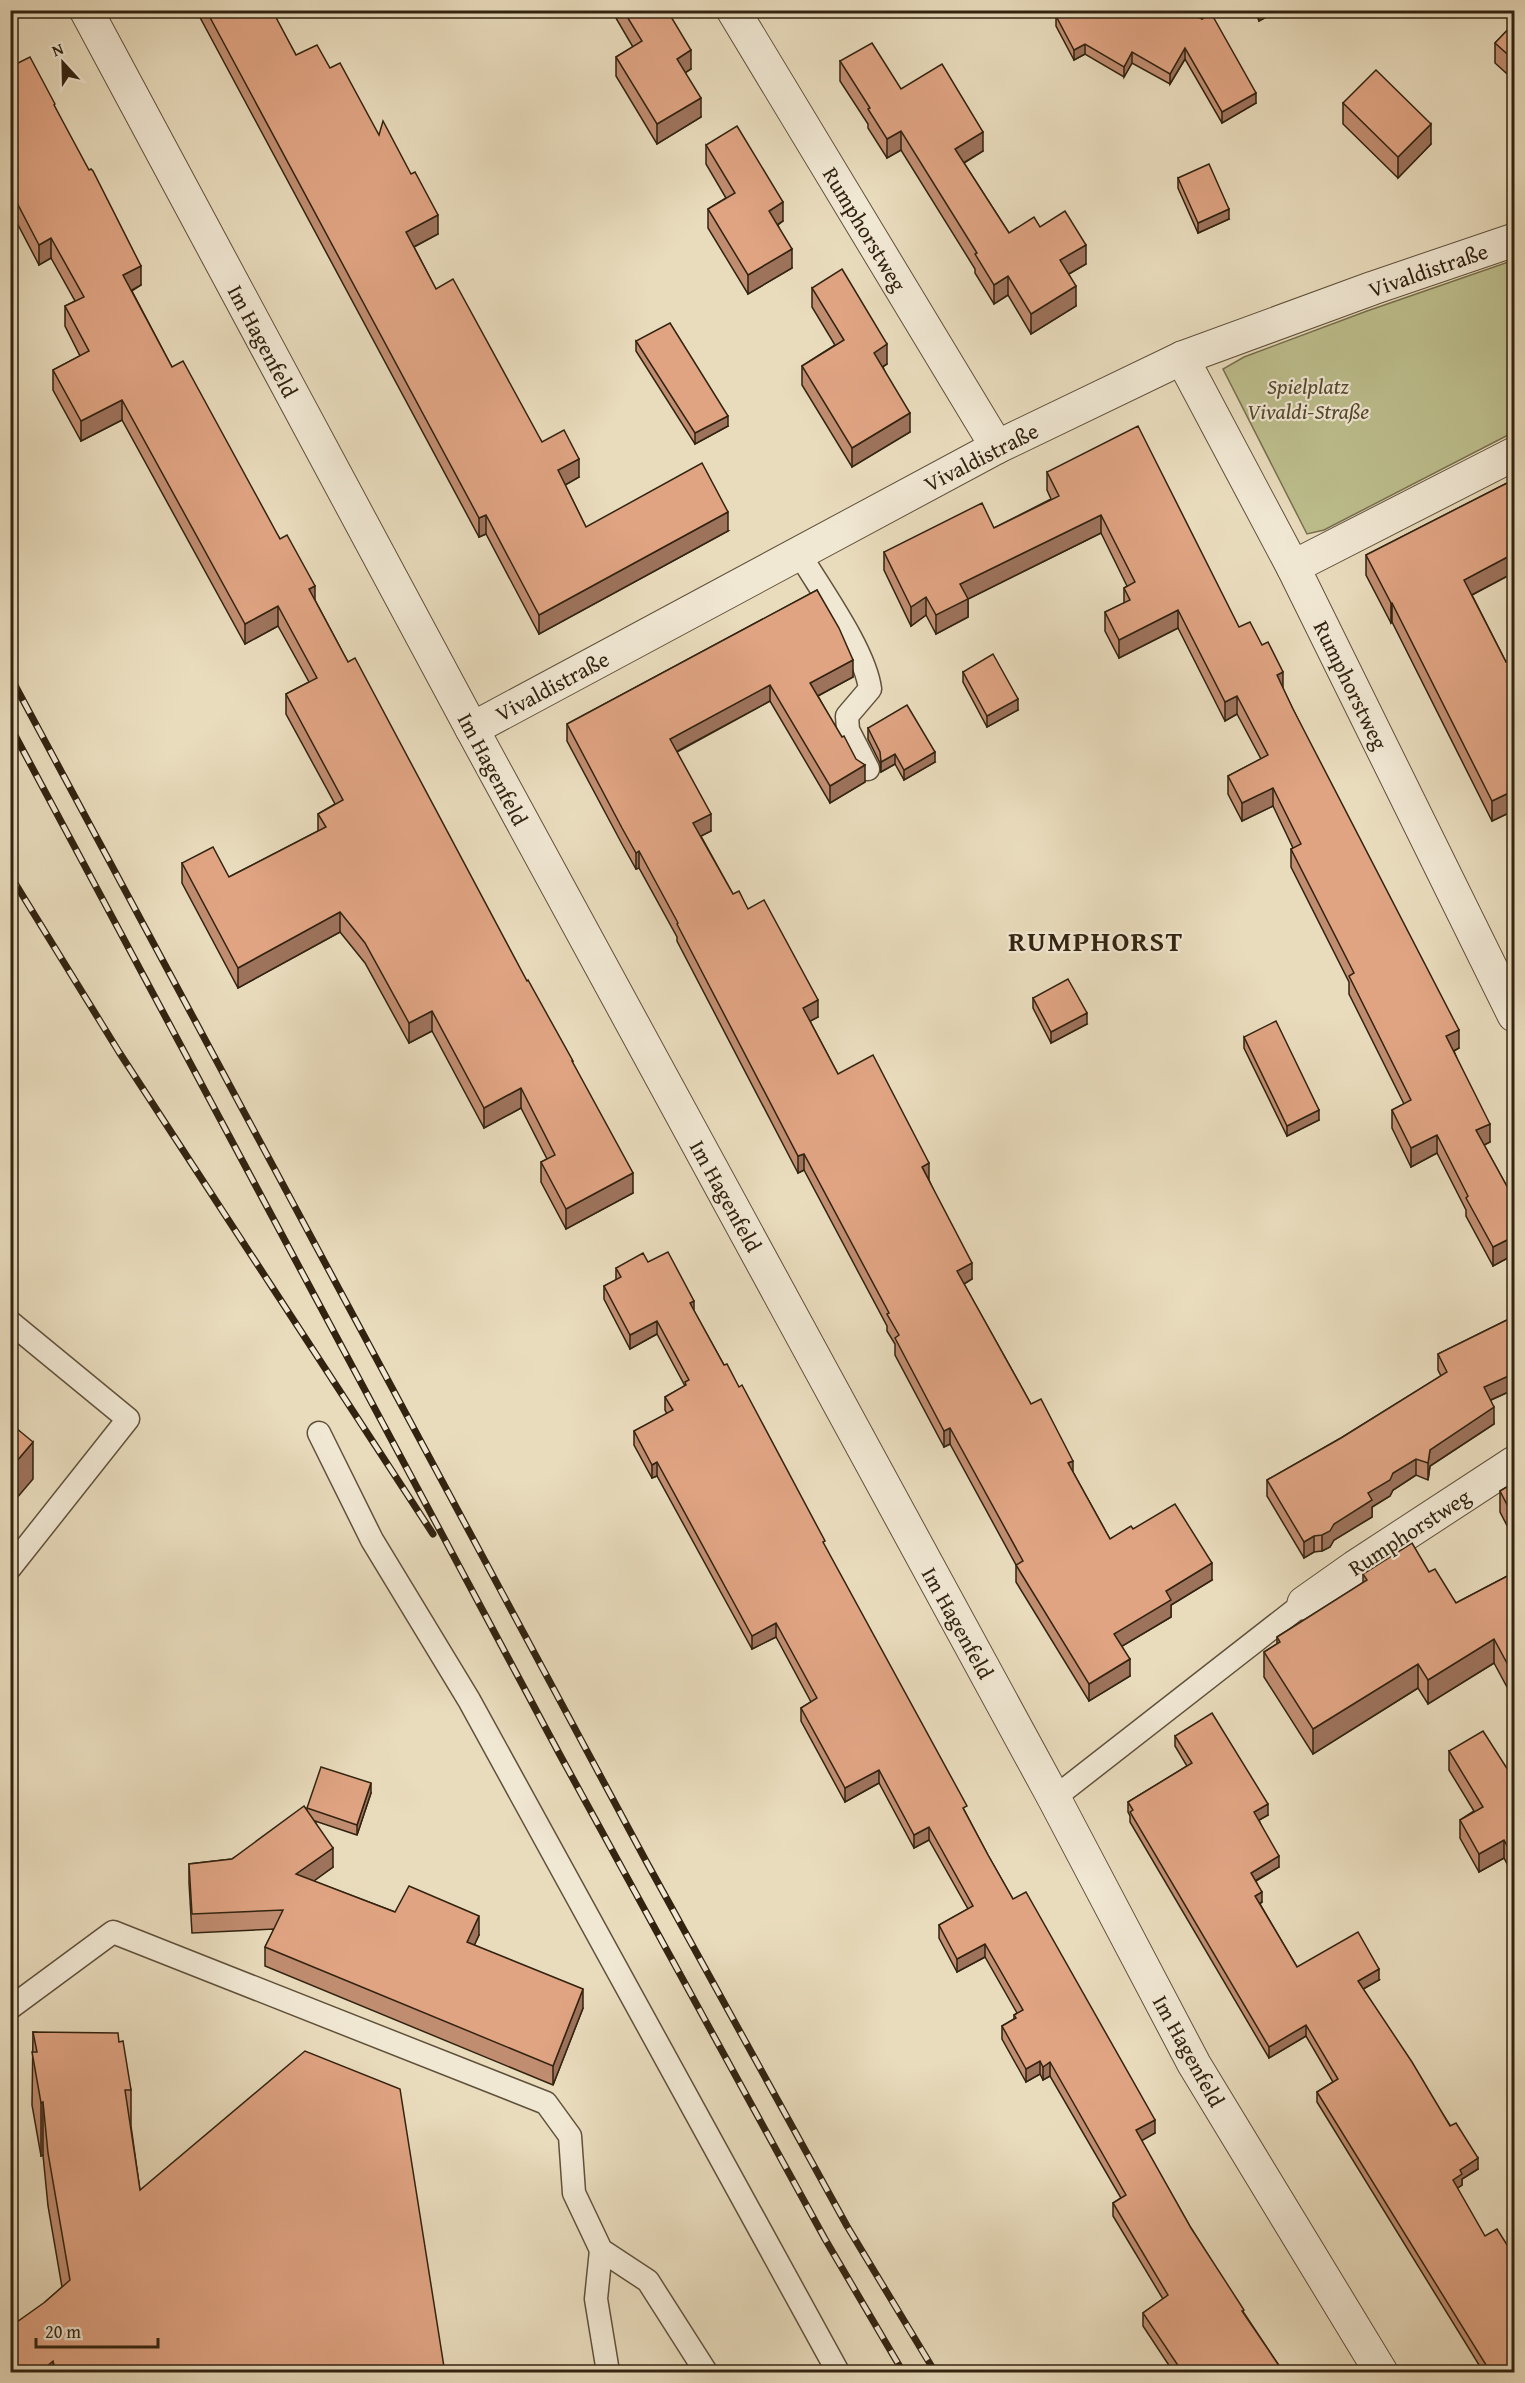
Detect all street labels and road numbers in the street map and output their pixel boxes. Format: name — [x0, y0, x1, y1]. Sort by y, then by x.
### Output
street label: Rumphorstweg — [815, 161, 915, 297]
street label: Vivaldistraße — [1364, 235, 1492, 305]
street label: Im Hagenfeld — [220, 279, 306, 403]
street label: Vivaldistraße — [918, 414, 1044, 500]
street label: Rumphorstweg — [1306, 615, 1396, 755]
street label: Vivaldistraße — [489, 643, 615, 729]
street label: Im Hagenfeld — [450, 707, 536, 831]
street label: Im Hagenfeld — [682, 1134, 770, 1258]
street label: Rumphorstweg — [1342, 1480, 1476, 1584]
street label: Im Hagenfeld — [914, 1561, 1002, 1685]
street label: Im Hagenfeld — [1145, 1989, 1233, 2113]

